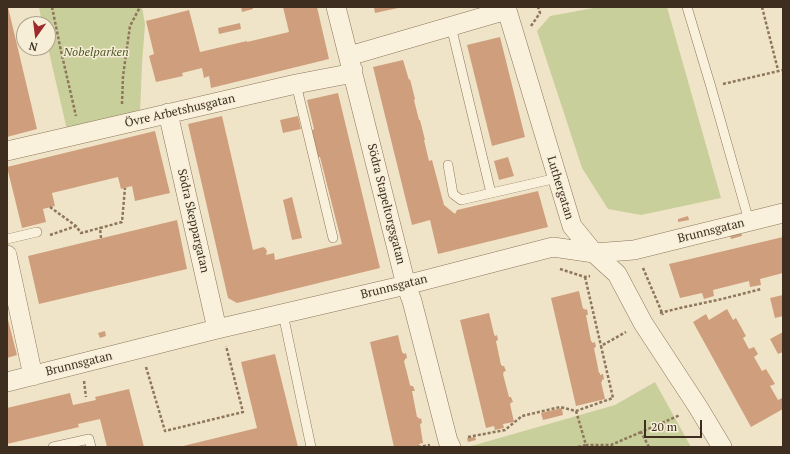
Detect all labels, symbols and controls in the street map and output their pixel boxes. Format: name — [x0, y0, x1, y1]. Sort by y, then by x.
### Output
north arrow — [16, 16, 56, 56]
text: N — [28, 39, 39, 54]
park label: Nobelparken — [63, 46, 129, 60]
street label: Övre Arbetshusgatan — [123, 91, 237, 131]
street label: Södra Stapeltorgsgatan — [364, 142, 408, 266]
street label: Luthergatan — [544, 155, 576, 221]
street label: Södra Skeppargatan — [174, 168, 212, 274]
street label: Brunnsgatan — [676, 216, 746, 246]
street label: Brunnsgatan — [359, 272, 429, 302]
street label: Brunnsgatan — [44, 349, 114, 379]
scale bar — [646, 412, 704, 438]
text: 20 m — [651, 419, 677, 434]

